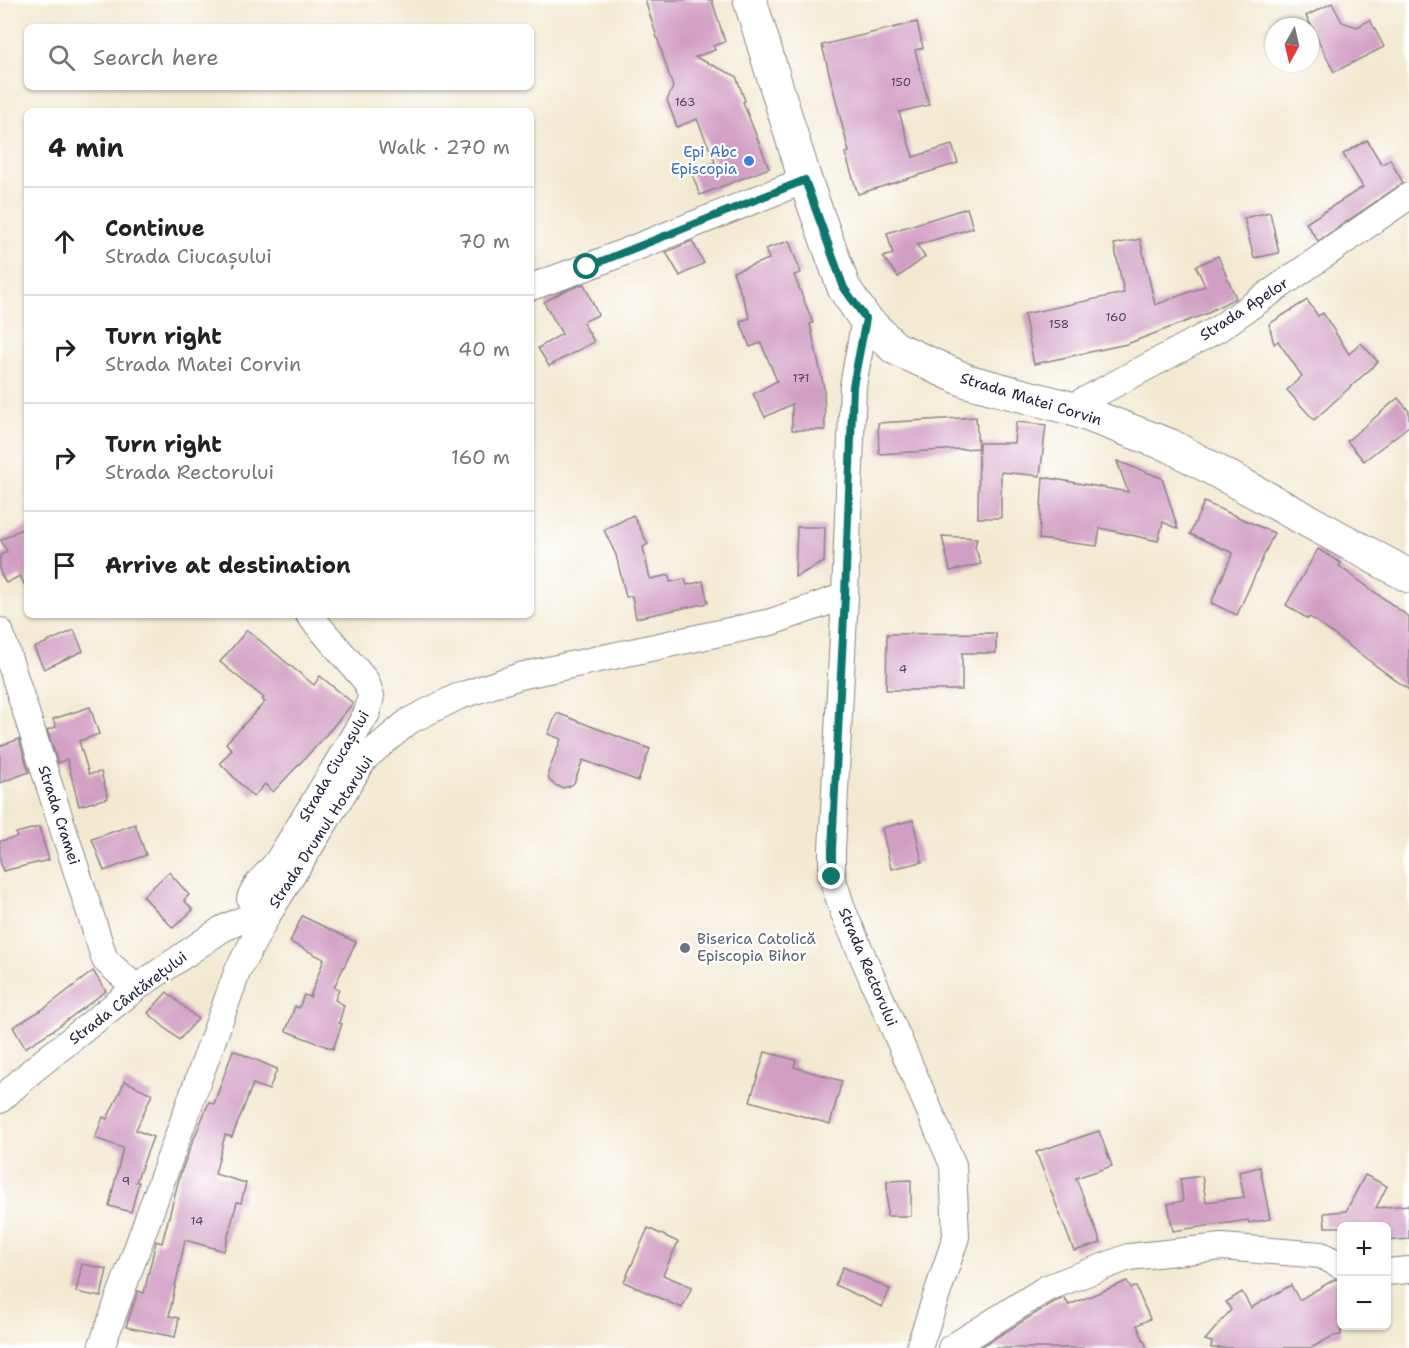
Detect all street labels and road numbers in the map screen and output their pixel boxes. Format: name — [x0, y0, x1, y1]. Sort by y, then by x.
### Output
street label: Strada Apelor — [1196, 273, 1292, 345]
street label: Strada Matei Corvin — [958, 368, 1104, 430]
street label: Strada Ciucașului — [294, 707, 375, 826]
street label: Strada Drumul Hotarului — [264, 752, 378, 912]
street label: Strada Cramei — [34, 763, 84, 867]
street label: Strada Rectorului — [834, 905, 902, 1029]
street label: Strada Cântărețului — [65, 947, 192, 1050]

